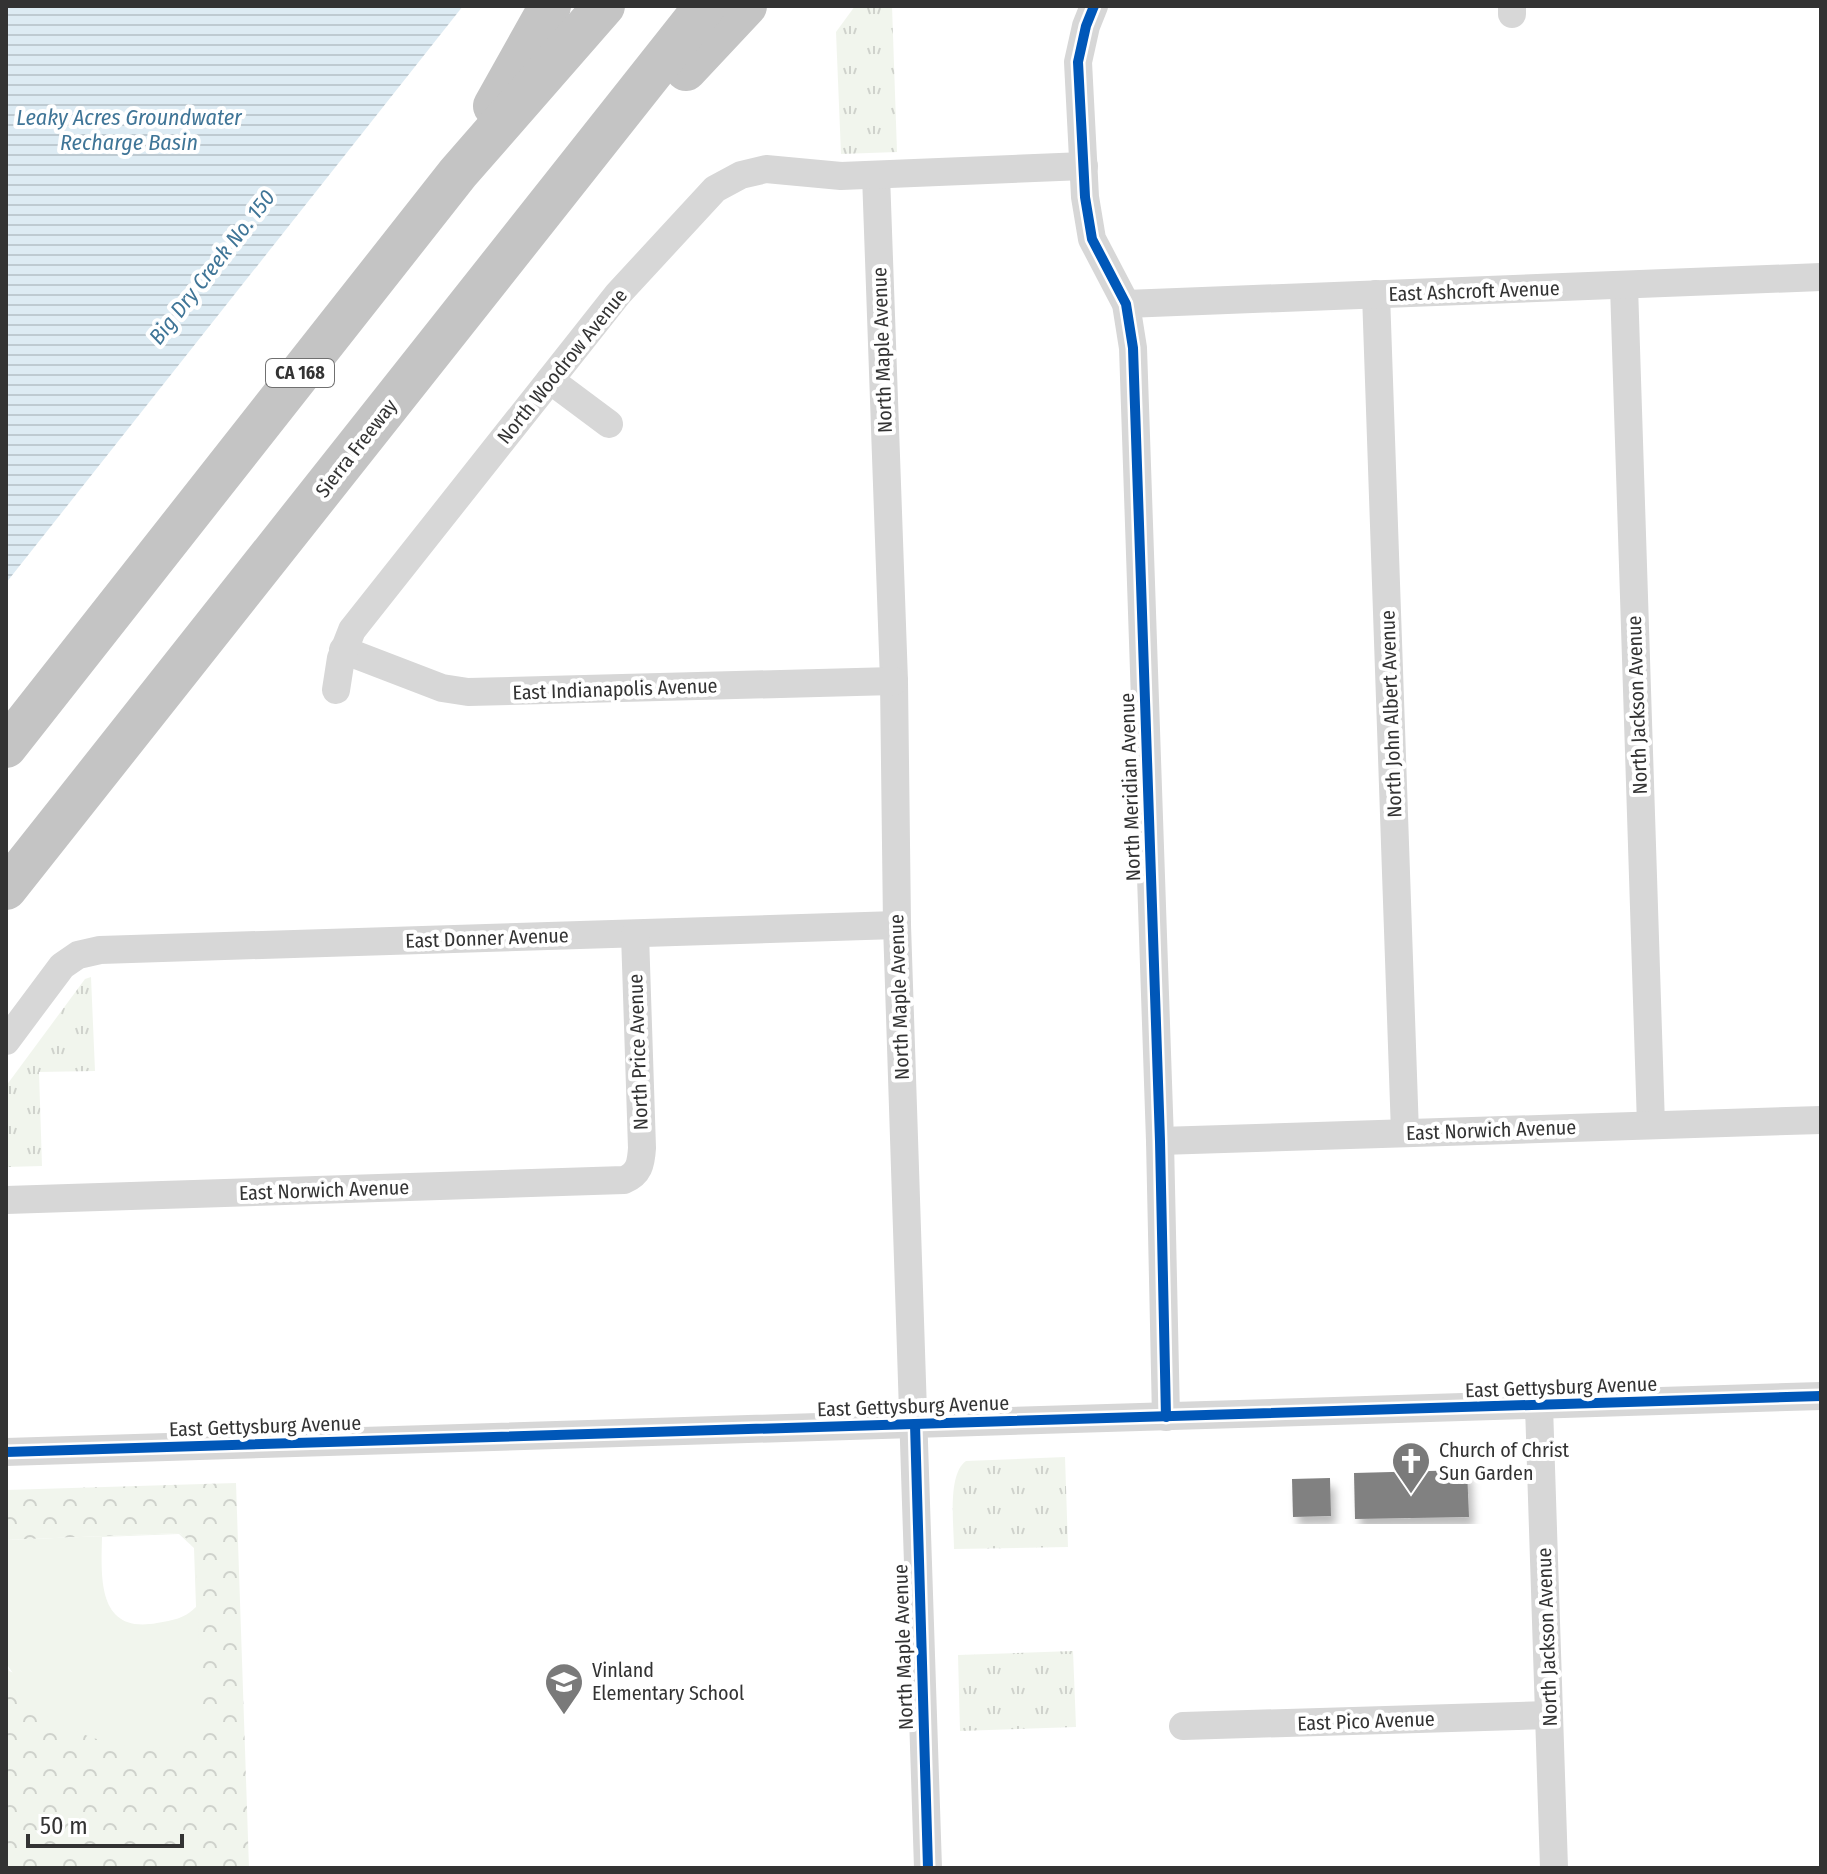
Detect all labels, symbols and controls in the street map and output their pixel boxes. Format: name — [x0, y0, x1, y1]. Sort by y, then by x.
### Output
water label: Leaky Acres Groundwater Recharge Basin — [16, 104, 243, 156]
water label: Big Dry Creek No. 150 — [143, 184, 281, 350]
street label: North Maple Avenue — [867, 267, 897, 433]
street label: East Ashcroft Avenue — [1388, 276, 1560, 306]
street label: North Woodrow Avenue — [492, 284, 632, 448]
road number: CA 168 — [266, 359, 334, 387]
street label: Sierra Freeway — [310, 394, 402, 502]
street label: North John Albert Avenue — [1375, 610, 1407, 818]
street label: North Jackson Avenue — [1622, 615, 1652, 795]
street label: East Indianapolis Avenue — [512, 673, 718, 705]
street label: North Meridian Avenue — [1115, 692, 1145, 882]
street label: North Maple Avenue — [884, 914, 914, 1080]
street label: East Donner Avenue — [405, 923, 569, 953]
street label: North Price Avenue — [623, 973, 653, 1131]
street label: East Norwich Avenue — [1406, 1115, 1576, 1145]
street label: East Norwich Avenue — [239, 1175, 409, 1205]
street label: East Gettysburg Avenue — [1465, 1372, 1657, 1402]
street label: East Gettysburg Avenue — [817, 1391, 1009, 1421]
street label: East Gettysburg Avenue — [169, 1411, 361, 1441]
place label: Church of Christ Sun Garden — [1439, 1438, 1570, 1485]
church icon: Church of Christ Sun Garden — [1390, 1440, 1432, 1495]
street label: North Jackson Avenue — [1532, 1547, 1562, 1727]
street label: North Maple Avenue — [888, 1564, 918, 1730]
place label: Vinland Elementary School — [592, 1658, 744, 1705]
school or university icon: Vinland Elementary School — [543, 1661, 585, 1716]
street label: East Pico Avenue — [1297, 1707, 1435, 1735]
scale bar — [28, 1798, 182, 1848]
text: 50 m — [40, 1812, 88, 1840]

